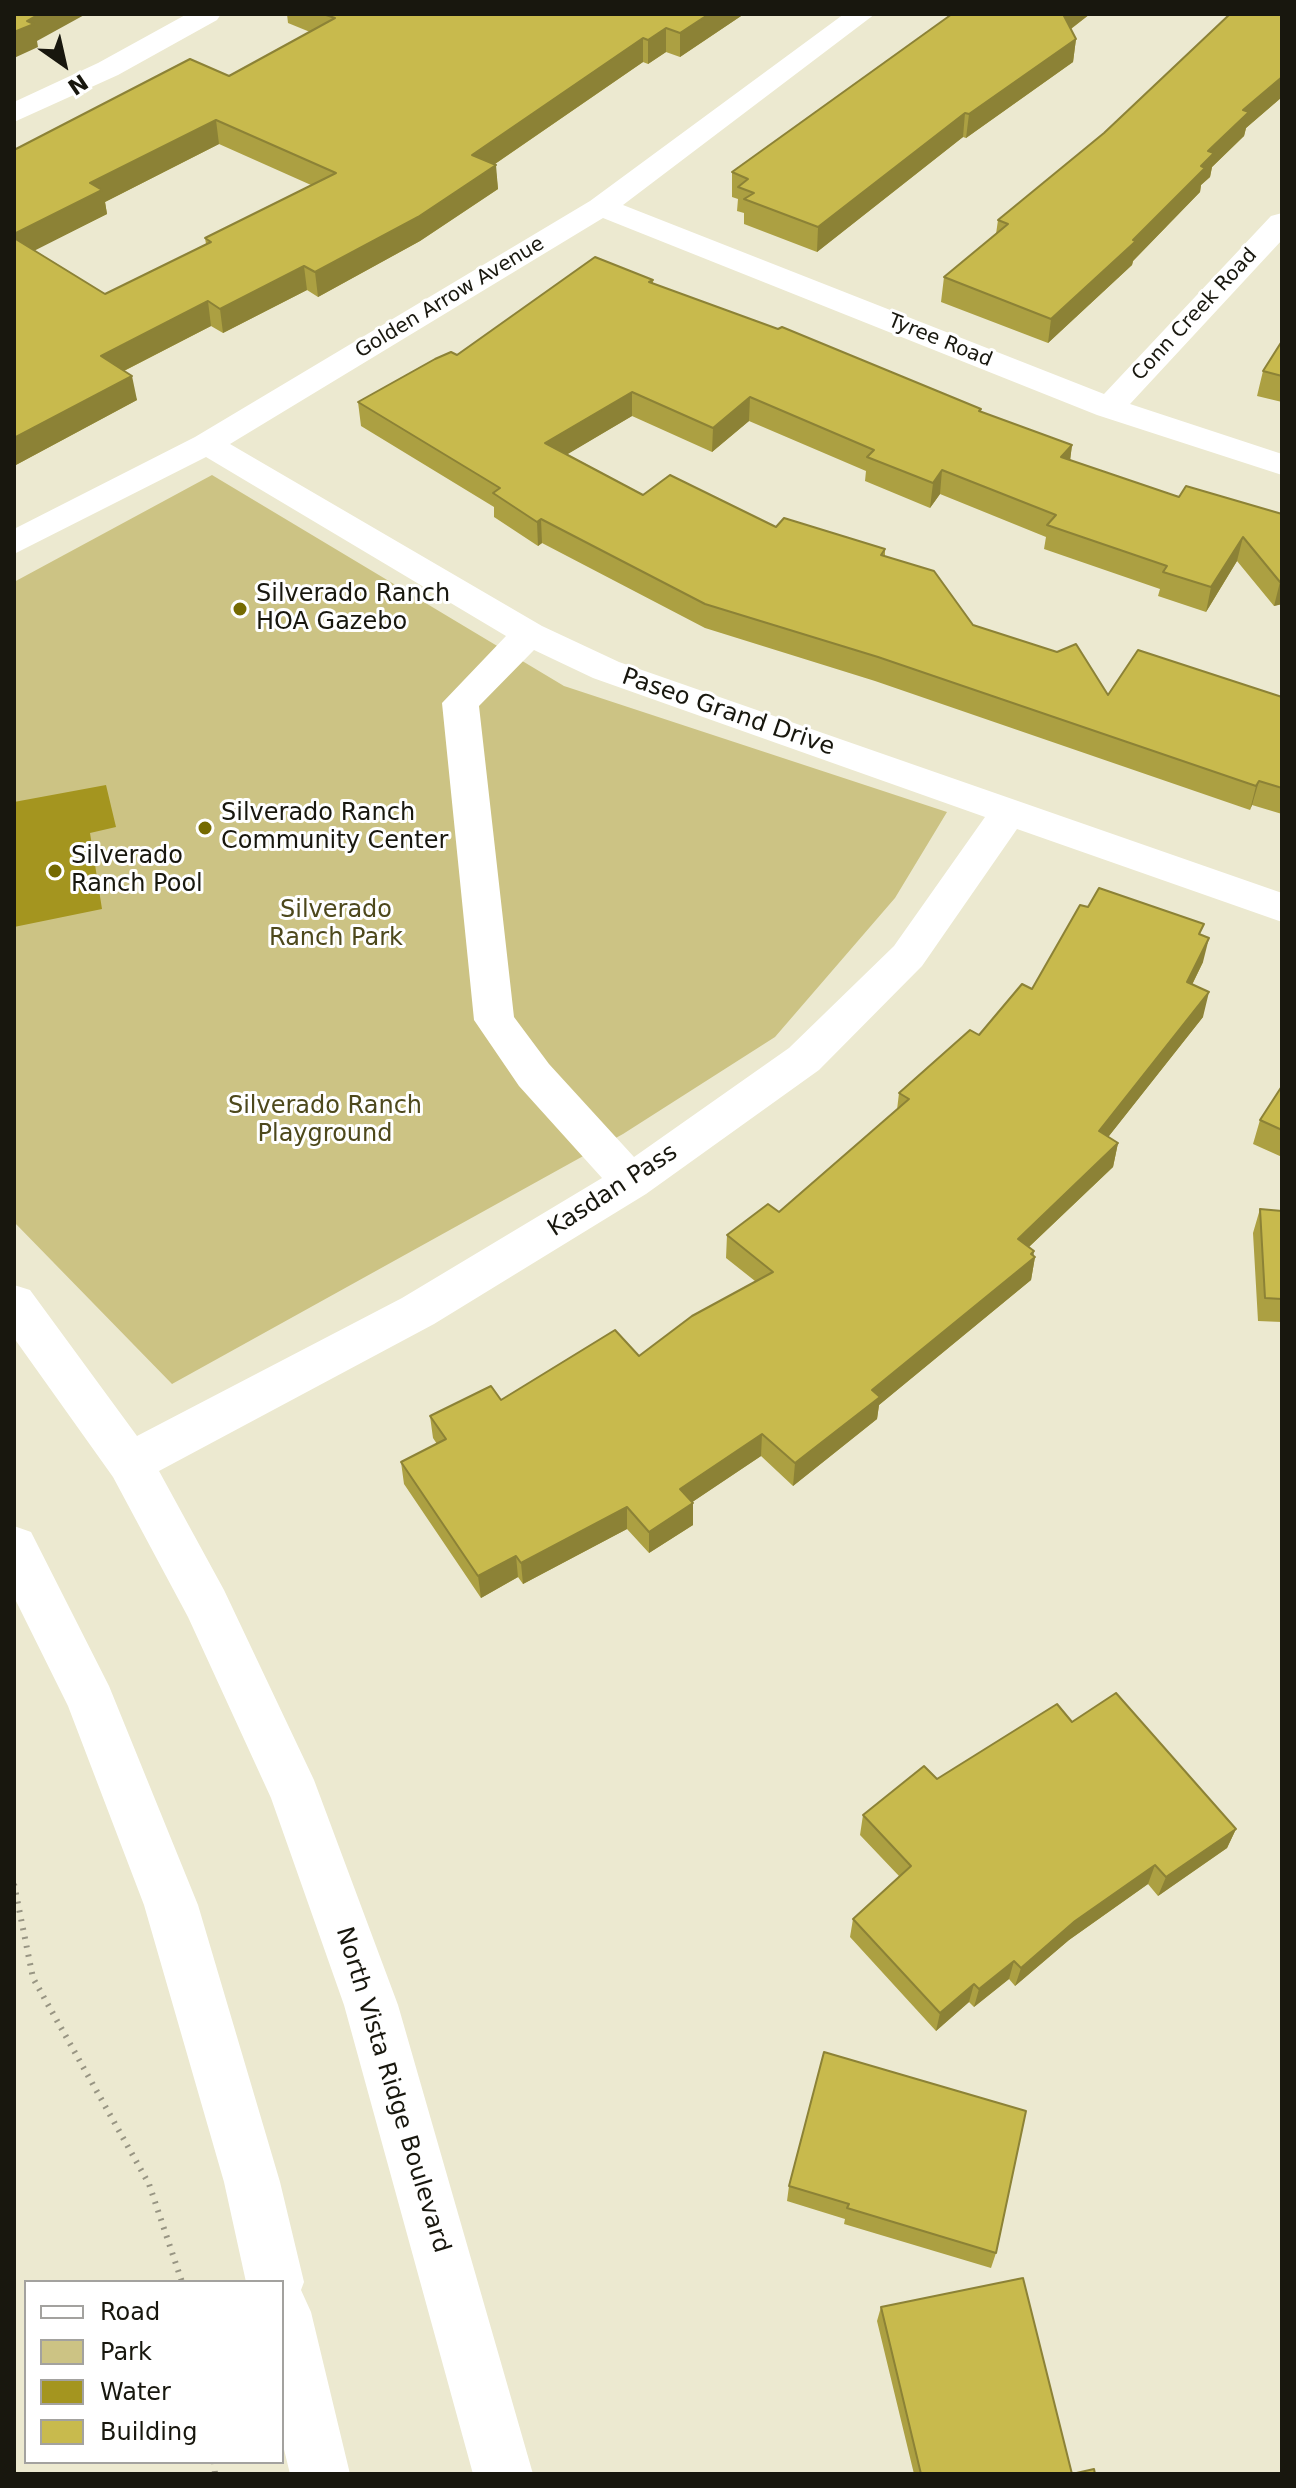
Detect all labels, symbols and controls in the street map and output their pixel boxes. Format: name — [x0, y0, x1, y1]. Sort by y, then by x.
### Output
north arrow — [24, 24, 104, 104]
text: N — [63, 69, 92, 100]
street label: Golden Arrow Avenue — [351, 232, 549, 364]
street label: Conn Creek Road — [1127, 244, 1263, 386]
street label: Tyree Road — [885, 309, 995, 373]
place label: Silverado Ranch HOA Gazebo — [256, 581, 450, 637]
marker: Silverado Ranch HOA Gazebo — [231, 600, 249, 618]
street label: Paseo Grand Drive — [618, 663, 838, 763]
place label: Silverado Ranch Community Center — [221, 800, 448, 856]
marker: Silverado Ranch Community Center — [196, 819, 214, 837]
place label: Silverado Ranch Pool — [71, 843, 203, 899]
marker: Silverado Ranch Pool — [46, 862, 64, 880]
park label: Silverado Ranch Park — [269, 897, 403, 953]
park label: Silverado Ranch Playground — [228, 1093, 422, 1149]
street label: Kasdan Pass — [543, 1139, 683, 1243]
street label: North Vista Ridge Boulevard — [329, 1924, 455, 2256]
legend — [24, 2280, 284, 2464]
text: Road — [100, 2298, 160, 2326]
text: Park — [100, 2338, 152, 2366]
text: Water — [100, 2378, 171, 2406]
text: Building — [100, 2418, 197, 2446]

